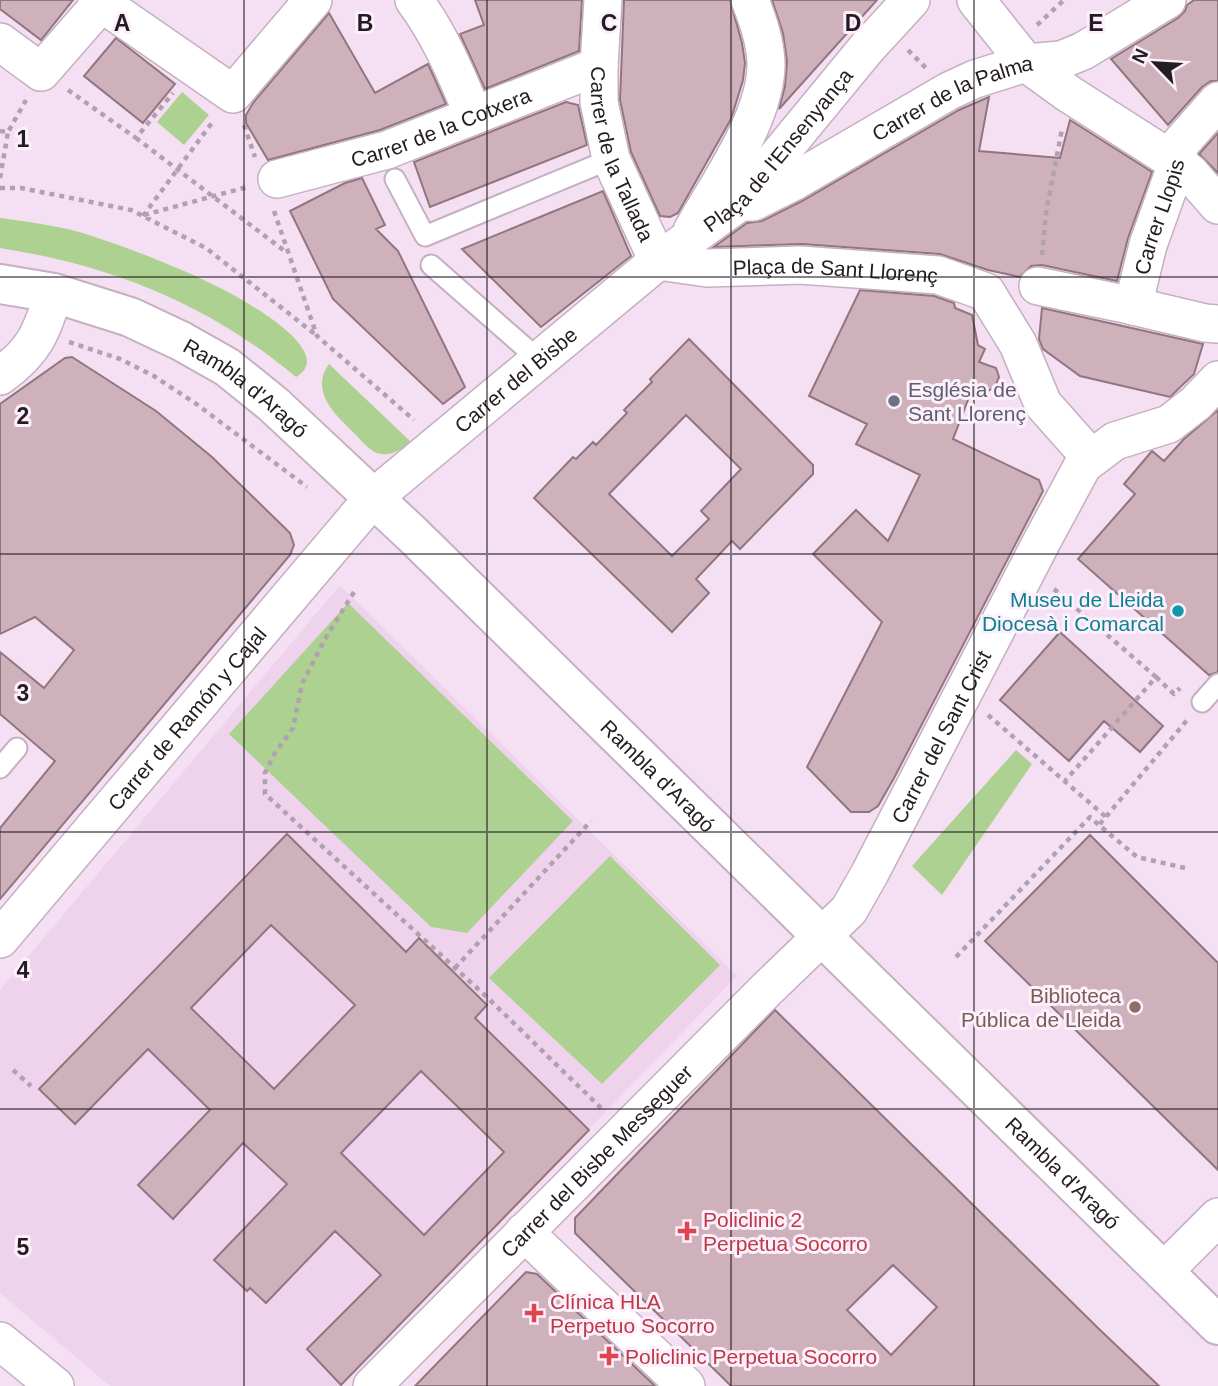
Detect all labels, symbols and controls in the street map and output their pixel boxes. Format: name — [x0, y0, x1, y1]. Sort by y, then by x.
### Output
text: A — [114, 10, 130, 36]
text: B — [357, 10, 373, 36]
text: C — [601, 10, 617, 36]
text: D — [845, 10, 861, 36]
text: E — [1088, 10, 1104, 36]
north arrow — [1120, 28, 1190, 98]
text: N — [1128, 45, 1152, 67]
street label: Carrer de la Palma — [868, 51, 1034, 145]
street label: Plaça de l'Ensenyança — [699, 63, 857, 236]
street label: Carrer de la Tallada — [587, 66, 659, 245]
street label: Carrer de la Cotxera — [348, 83, 534, 171]
text: 1 — [17, 126, 30, 152]
street label: Carrer Llopis — [1130, 157, 1188, 277]
street label: Plaça de Sant Llorenç — [732, 253, 939, 286]
street label: Carrer del Bisbe — [450, 322, 581, 437]
street label: Rambla d'Aragó — [180, 334, 313, 442]
place label: Església de Sant Llorenç — [908, 378, 1026, 425]
marker: Església de Sant Llorenç — [886, 393, 902, 409]
text: 2 — [17, 403, 29, 429]
place label: Museu de Lleida Diocesà i Comarcal — [982, 588, 1164, 635]
marker: Museu de Lleida Diocesà i Comarcal — [1170, 603, 1186, 619]
street label: Carrer de Ramón y Cajal — [103, 622, 270, 814]
street label: Carrer del Sant Crist — [886, 646, 995, 827]
text: 3 — [17, 680, 29, 706]
street label: Rambla d'Aragó — [597, 715, 720, 836]
text: 4 — [17, 957, 30, 983]
place label: Biblioteca Pública de Lleida — [961, 984, 1121, 1031]
marker: Biblioteca Pública de Lleida — [1127, 999, 1143, 1015]
street label: Carrer del Bisbe Messeguer — [496, 1060, 697, 1261]
street label: Rambla d'Aragó — [1001, 1112, 1125, 1234]
place label: Policlinic 2 Perpetua Socorro — [703, 1208, 868, 1255]
marker: Policlinic 2 Perpetua Socorro — [677, 1221, 697, 1241]
text: 5 — [17, 1234, 30, 1260]
place label: Clínica HLA Perpetuo Socorro — [550, 1290, 715, 1337]
marker: Clínica HLA Perpetuo Socorro — [524, 1303, 544, 1323]
place label: Policlinic Perpetua Socorro — [625, 1345, 877, 1368]
marker: Policlinic Perpetua Socorro — [599, 1346, 619, 1366]

